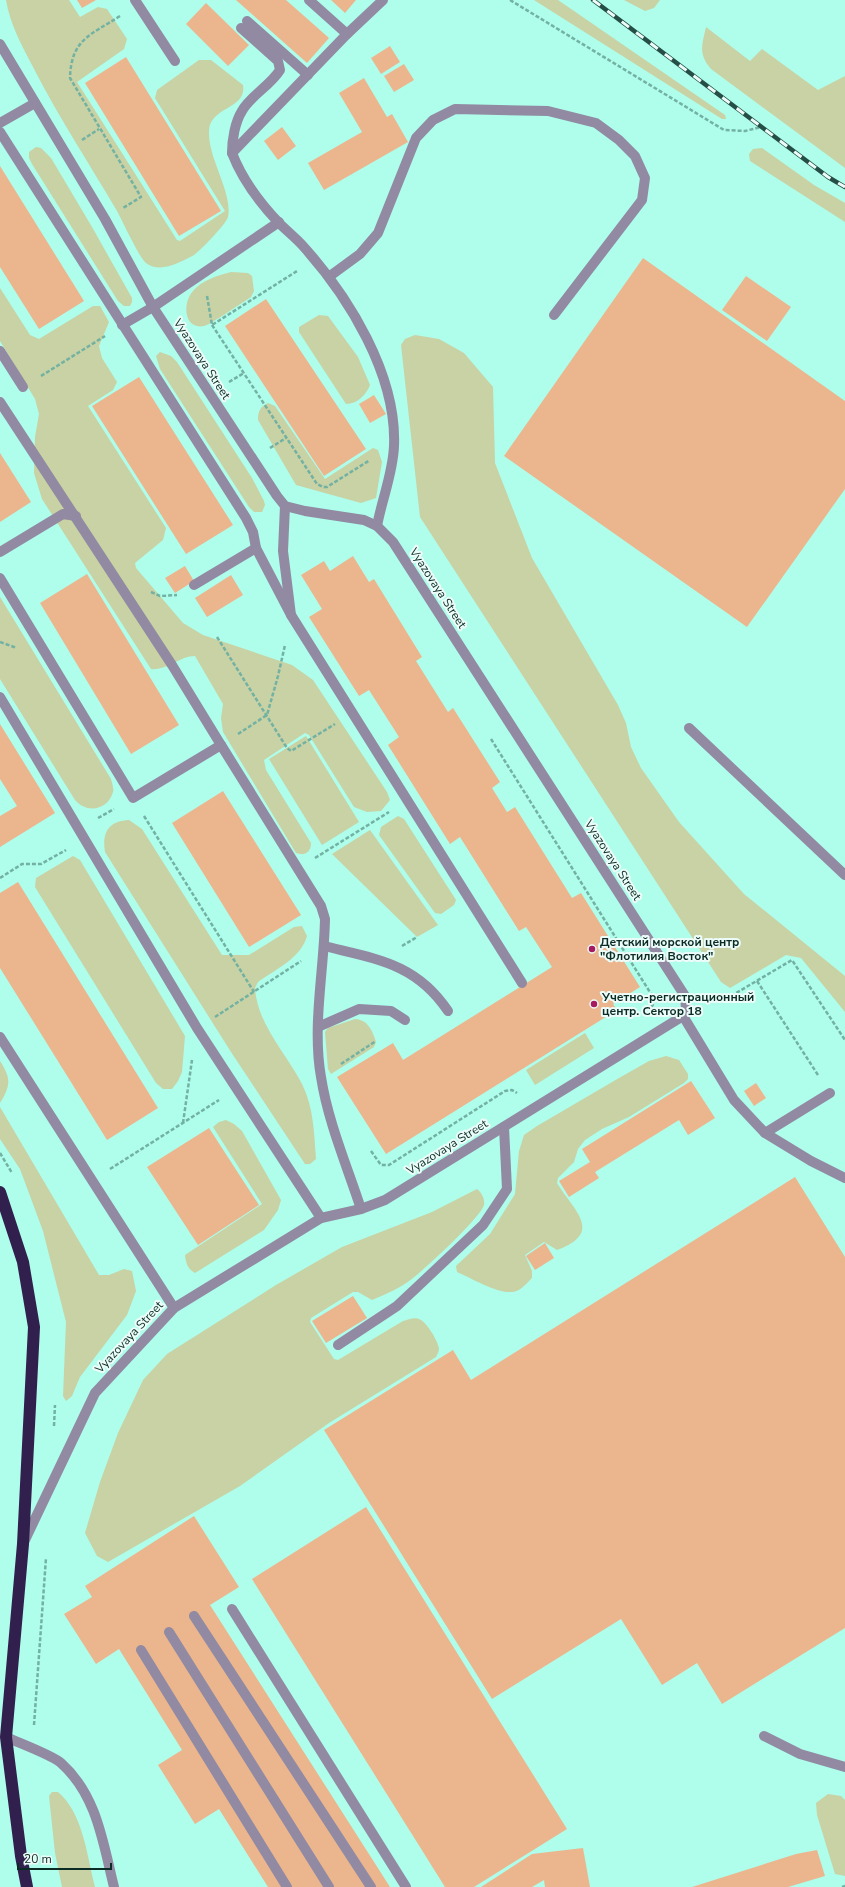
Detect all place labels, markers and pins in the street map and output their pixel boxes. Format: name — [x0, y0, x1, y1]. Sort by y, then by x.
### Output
place label: Детский морской центр "Флотилия Восток" — [600, 934, 739, 964]
marker: Детский морской центр "Флотилия Восток" — [587, 944, 597, 954]
place label: Учетно-регистрационный центр. Сектор 18 — [601, 989, 754, 1019]
marker: Учетно-регистрационный центр. Сектор 18 — [589, 999, 599, 1009]

